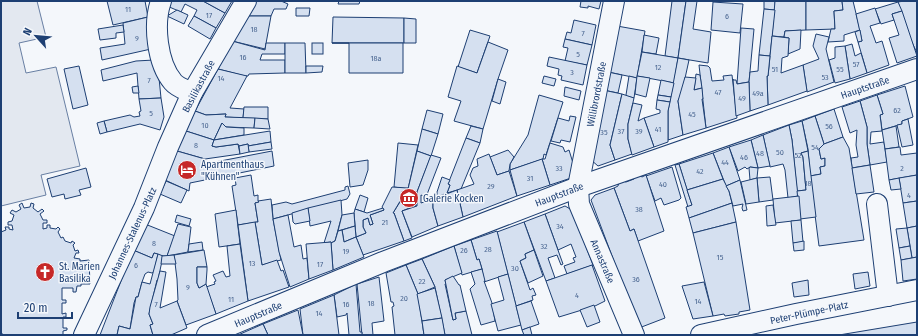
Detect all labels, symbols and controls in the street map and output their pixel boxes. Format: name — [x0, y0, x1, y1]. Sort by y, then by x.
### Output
house number: 11 — [125, 5, 131, 14]
house number: 17 — [206, 11, 213, 20]
house number: 6 — [725, 12, 729, 21]
north arrow — [16, 16, 56, 56]
house number: 18 — [250, 25, 258, 34]
text: N — [20, 26, 35, 38]
house number: 7 — [581, 29, 585, 38]
house number: 9 — [135, 34, 139, 43]
house number: 5 — [576, 50, 580, 59]
house number: 16 — [239, 53, 247, 62]
house number: 18a — [370, 54, 382, 63]
street label: Basilikastraße — [180, 58, 218, 115]
house number: 57 — [853, 60, 860, 69]
street label: Willibrordstraße — [585, 61, 609, 128]
house number: 12 — [655, 63, 662, 72]
house number: 51 — [772, 65, 778, 74]
house number: 55 — [836, 65, 844, 74]
house number: 3 — [570, 68, 574, 77]
house number: 53 — [821, 73, 829, 82]
house number: 14 — [218, 74, 225, 83]
street label: Hauptstraße — [839, 74, 891, 102]
house number: 7 — [147, 76, 151, 85]
house number: 47 — [715, 88, 722, 97]
house number: 49a — [752, 89, 764, 98]
house number: 49 — [738, 94, 746, 103]
house number: 62 — [893, 106, 901, 115]
house number: 5 — [149, 109, 153, 118]
house number: 45 — [688, 110, 696, 119]
house number: 10 — [201, 121, 209, 130]
house number: 56 — [825, 122, 833, 131]
house number: 41 — [655, 125, 661, 134]
house number: 37 — [618, 127, 625, 136]
house number: 39 — [635, 127, 643, 136]
house number: 35 — [600, 128, 608, 137]
house number: 8 — [194, 141, 198, 150]
house number: 54 — [811, 143, 819, 152]
house number: 50 — [776, 148, 784, 157]
house number: 48 — [756, 149, 764, 158]
house number: 52 — [794, 151, 802, 160]
house number: 46 — [740, 153, 748, 162]
house number: 44 — [721, 158, 729, 167]
hotel icon: Apartmenthaus "Kühnen" — [176, 159, 198, 181]
place label: Apartmenthaus "Kühnen" — [201, 159, 264, 183]
house number: 33 — [555, 164, 563, 173]
house number: 2 — [900, 164, 904, 173]
house number: 42 — [696, 167, 704, 176]
house number: 31 — [527, 174, 533, 183]
house number: 18 — [804, 179, 812, 188]
street label: Hauptstraße — [534, 180, 585, 210]
house number: 40 — [659, 180, 667, 189]
house number: 29 — [487, 182, 495, 191]
street label: Johannes-Stalenus-Platz — [106, 186, 159, 281]
museum icon: Galerie Kocken — [398, 187, 420, 209]
house number: 4 — [907, 191, 911, 200]
place label: Galerie Kocken — [423, 193, 484, 205]
house number: 38 — [635, 205, 643, 214]
house number: 21 — [382, 218, 388, 227]
house number: 34 — [556, 222, 564, 231]
street label: Annastraße — [587, 238, 617, 285]
house number: 8 — [152, 239, 156, 248]
house number: 32 — [540, 242, 548, 251]
house number: 28 — [484, 245, 492, 254]
house number: 26 — [460, 246, 468, 255]
house number: 19 — [342, 247, 350, 256]
house number: 15 — [717, 253, 724, 262]
house number: 13 — [249, 259, 256, 268]
house number: 17 — [317, 260, 324, 269]
church icon: St. Marien Basilika — [34, 261, 56, 283]
place label: St. Marien Basilika — [59, 261, 100, 285]
house number: 6 — [134, 261, 138, 270]
house number: 30 — [511, 264, 519, 273]
house number: 36 — [632, 275, 640, 284]
house number: 22 — [418, 277, 426, 286]
house number: 9 — [186, 283, 190, 292]
house number: 4 — [575, 291, 579, 300]
scale bar — [18, 294, 72, 320]
house number: 20 — [400, 294, 408, 303]
house number: 11 — [228, 295, 234, 304]
house number: 14 — [695, 297, 702, 306]
street label: Hauptstraße — [233, 299, 284, 330]
house number: 18 — [367, 299, 375, 308]
street label: Peter-Plümpe-Platz — [769, 299, 849, 327]
house number: 7 — [154, 300, 158, 309]
house number: 16 — [342, 300, 350, 309]
text: 20 m — [24, 301, 48, 315]
house number: 14 — [316, 309, 323, 318]

